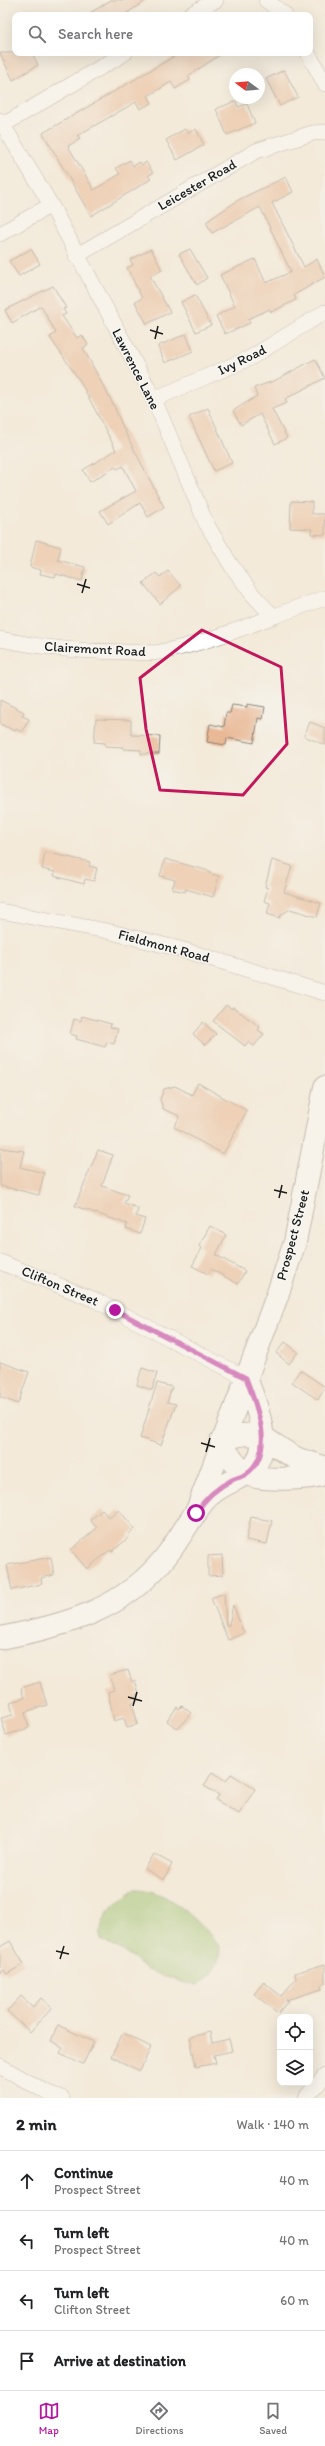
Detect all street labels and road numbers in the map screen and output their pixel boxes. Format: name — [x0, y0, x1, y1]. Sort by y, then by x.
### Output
street label: Leicester Road — [155, 155, 240, 214]
street label: Lawrence Lane — [108, 326, 164, 413]
street label: Ivy Road — [215, 341, 269, 379]
street label: Clairemont Road — [44, 638, 147, 660]
street label: Fieldmont Road — [116, 926, 212, 966]
street label: Prospect Street — [273, 1188, 313, 1282]
street label: Clifton Street — [19, 1262, 101, 1310]

